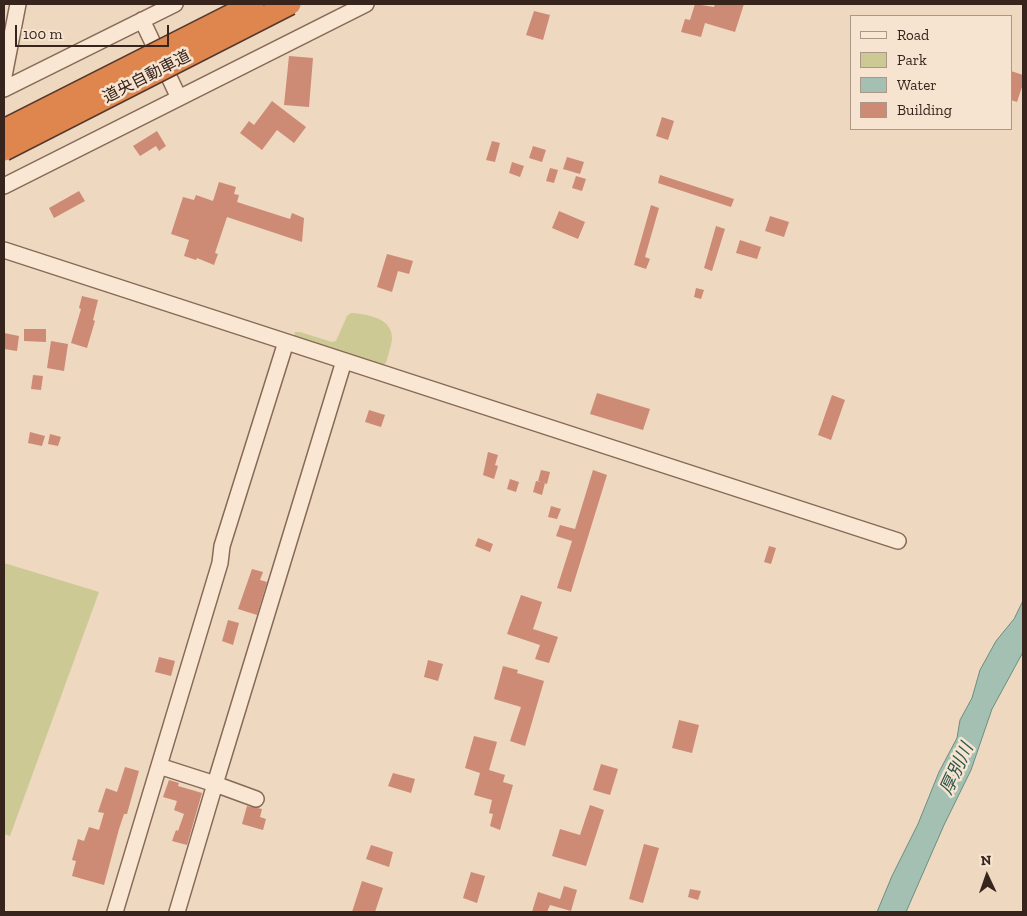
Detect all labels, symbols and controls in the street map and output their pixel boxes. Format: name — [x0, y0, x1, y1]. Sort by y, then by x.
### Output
scale bar — [18, 15, 171, 47]
legend — [850, 15, 1012, 130]
text: 100 m — [23, 25, 62, 43]
text: Road — [897, 26, 929, 44]
street label: 道央自動車道 — [100, 47, 194, 107]
text: Park — [897, 51, 927, 69]
text: Water — [897, 76, 937, 94]
text: Building — [897, 101, 952, 119]
water label: 厚別川 — [936, 740, 978, 798]
north arrow — [962, 851, 1012, 901]
text: N — [980, 852, 992, 869]

